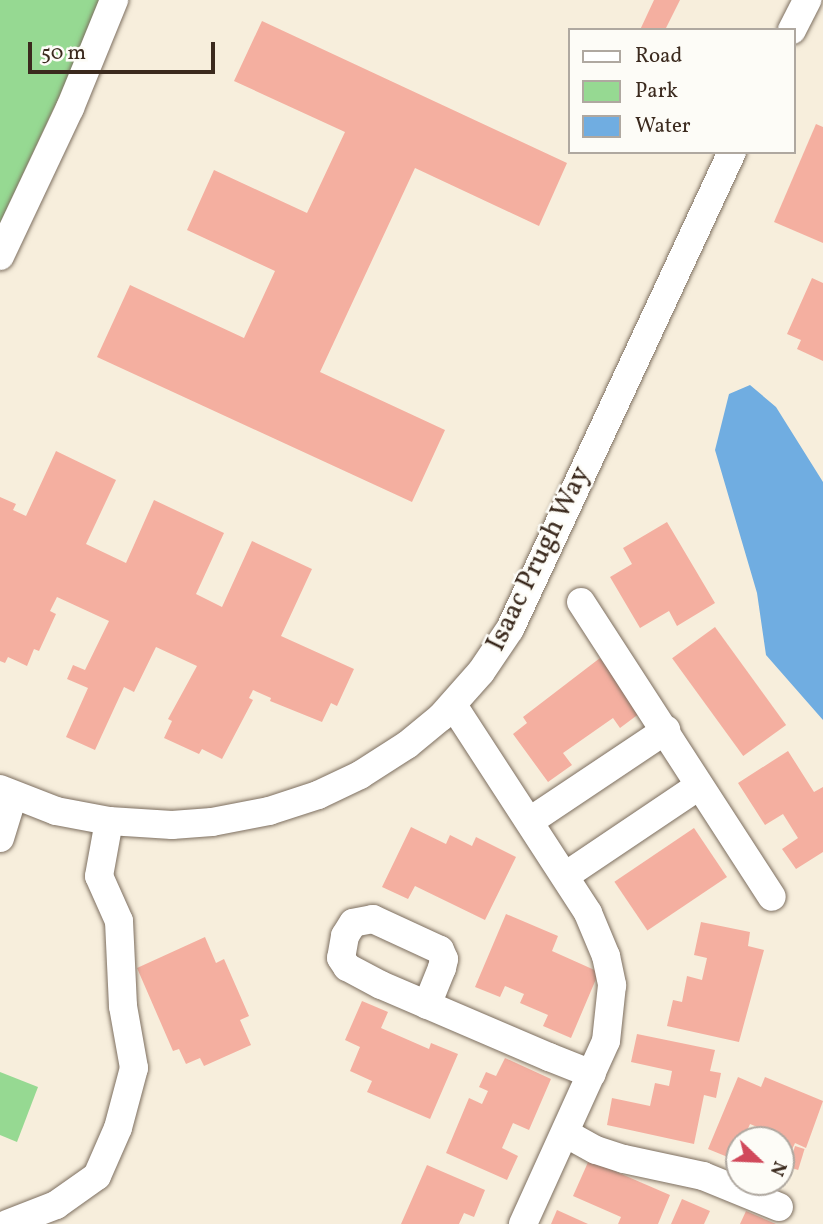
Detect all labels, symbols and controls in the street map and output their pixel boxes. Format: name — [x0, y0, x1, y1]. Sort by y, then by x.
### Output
scale bar — [32, 28, 219, 72]
legend — [568, 28, 795, 154]
text: 50 m — [41, 39, 86, 68]
text: Road — [635, 42, 682, 71]
text: Park — [635, 77, 678, 106]
text: Water — [635, 112, 691, 141]
street label: Isaac Prugh Way — [479, 461, 599, 657]
north arrow — [725, 1126, 795, 1196]
text: N — [763, 1157, 792, 1180]

